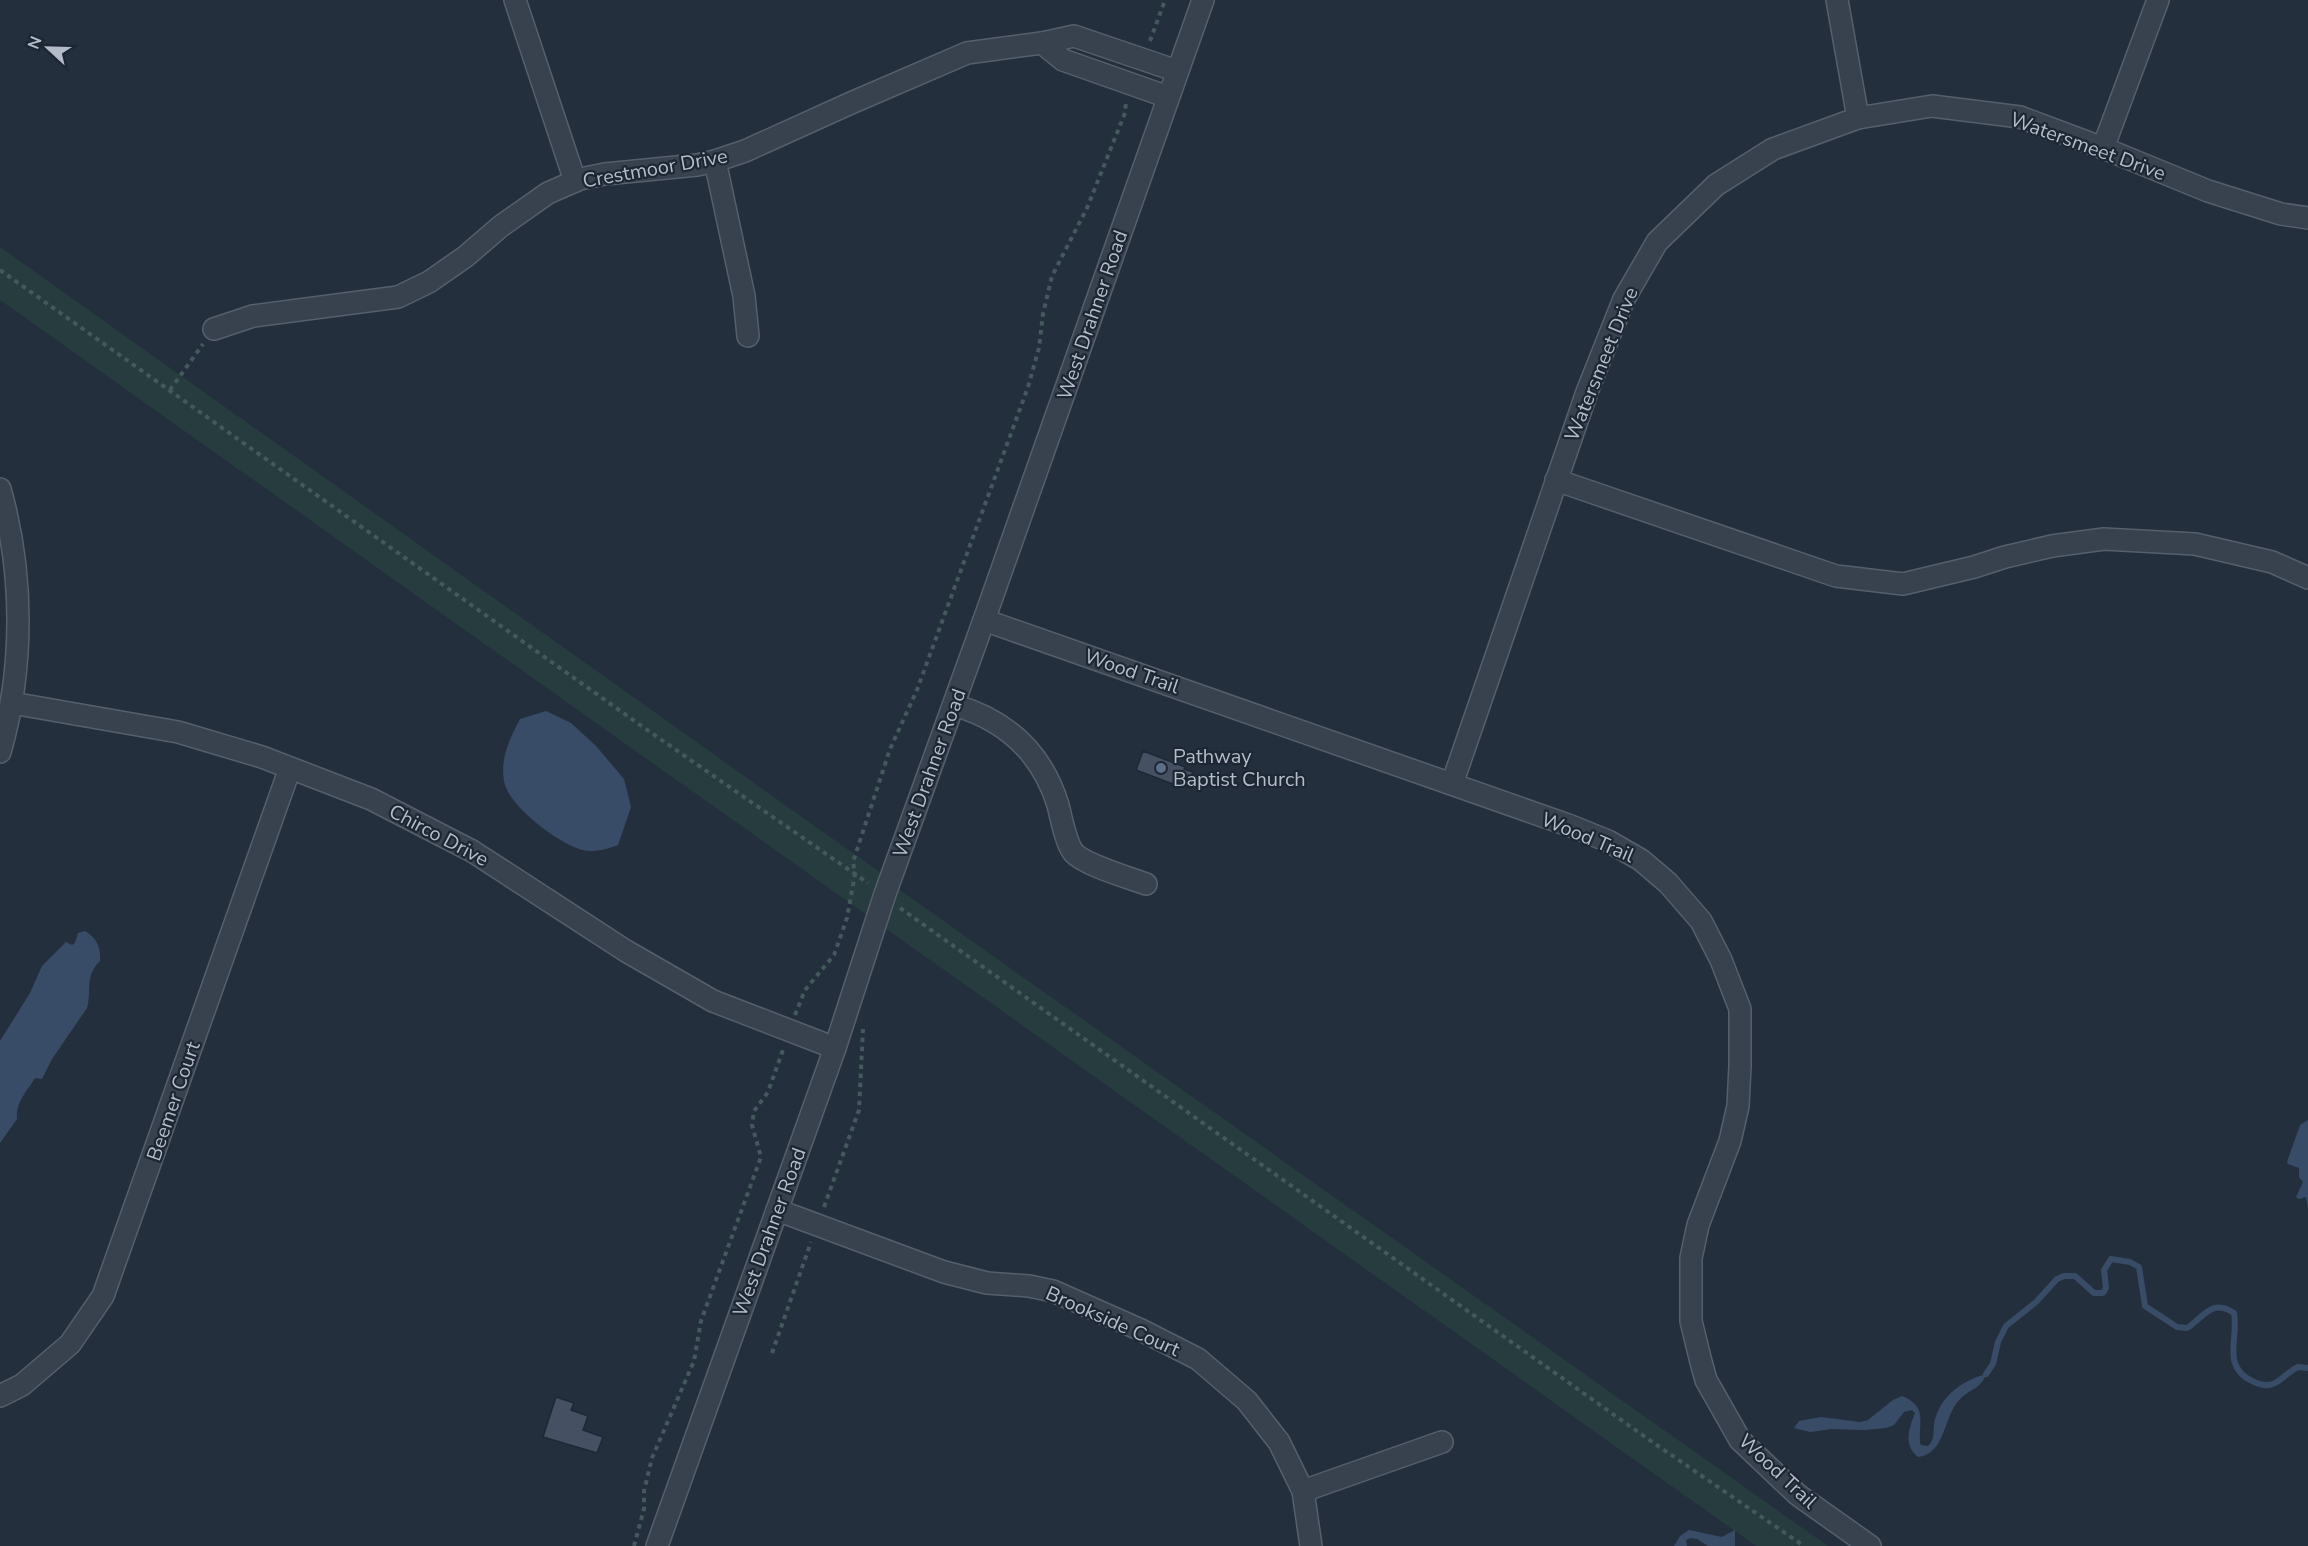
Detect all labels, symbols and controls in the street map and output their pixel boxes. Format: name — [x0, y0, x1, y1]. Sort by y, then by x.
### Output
north arrow — [18, 18, 78, 78]
text: N — [23, 33, 47, 52]
street label: Watersmeet Drive — [2006, 106, 2169, 187]
street label: Crestmoor Drive — [580, 142, 730, 195]
street label: West Drahner Road — [1051, 227, 1134, 404]
street label: Watersmeet Drive — [1558, 283, 1645, 445]
street label: Wood Trail — [1081, 643, 1183, 700]
street label: West Drahner Road — [886, 685, 973, 861]
place label: Pathway Baptist Church — [1173, 743, 1306, 793]
marker: Pathway Baptist Church — [1154, 761, 1168, 775]
street label: Chirco Drive — [384, 798, 493, 873]
street label: Wood Trail — [1537, 806, 1639, 869]
street label: Beemer Court — [140, 1037, 207, 1164]
street label: West Drahner Road — [726, 1144, 813, 1320]
street label: Brookside Court — [1041, 1280, 1185, 1363]
street label: Wood Trail — [1732, 1428, 1823, 1515]

